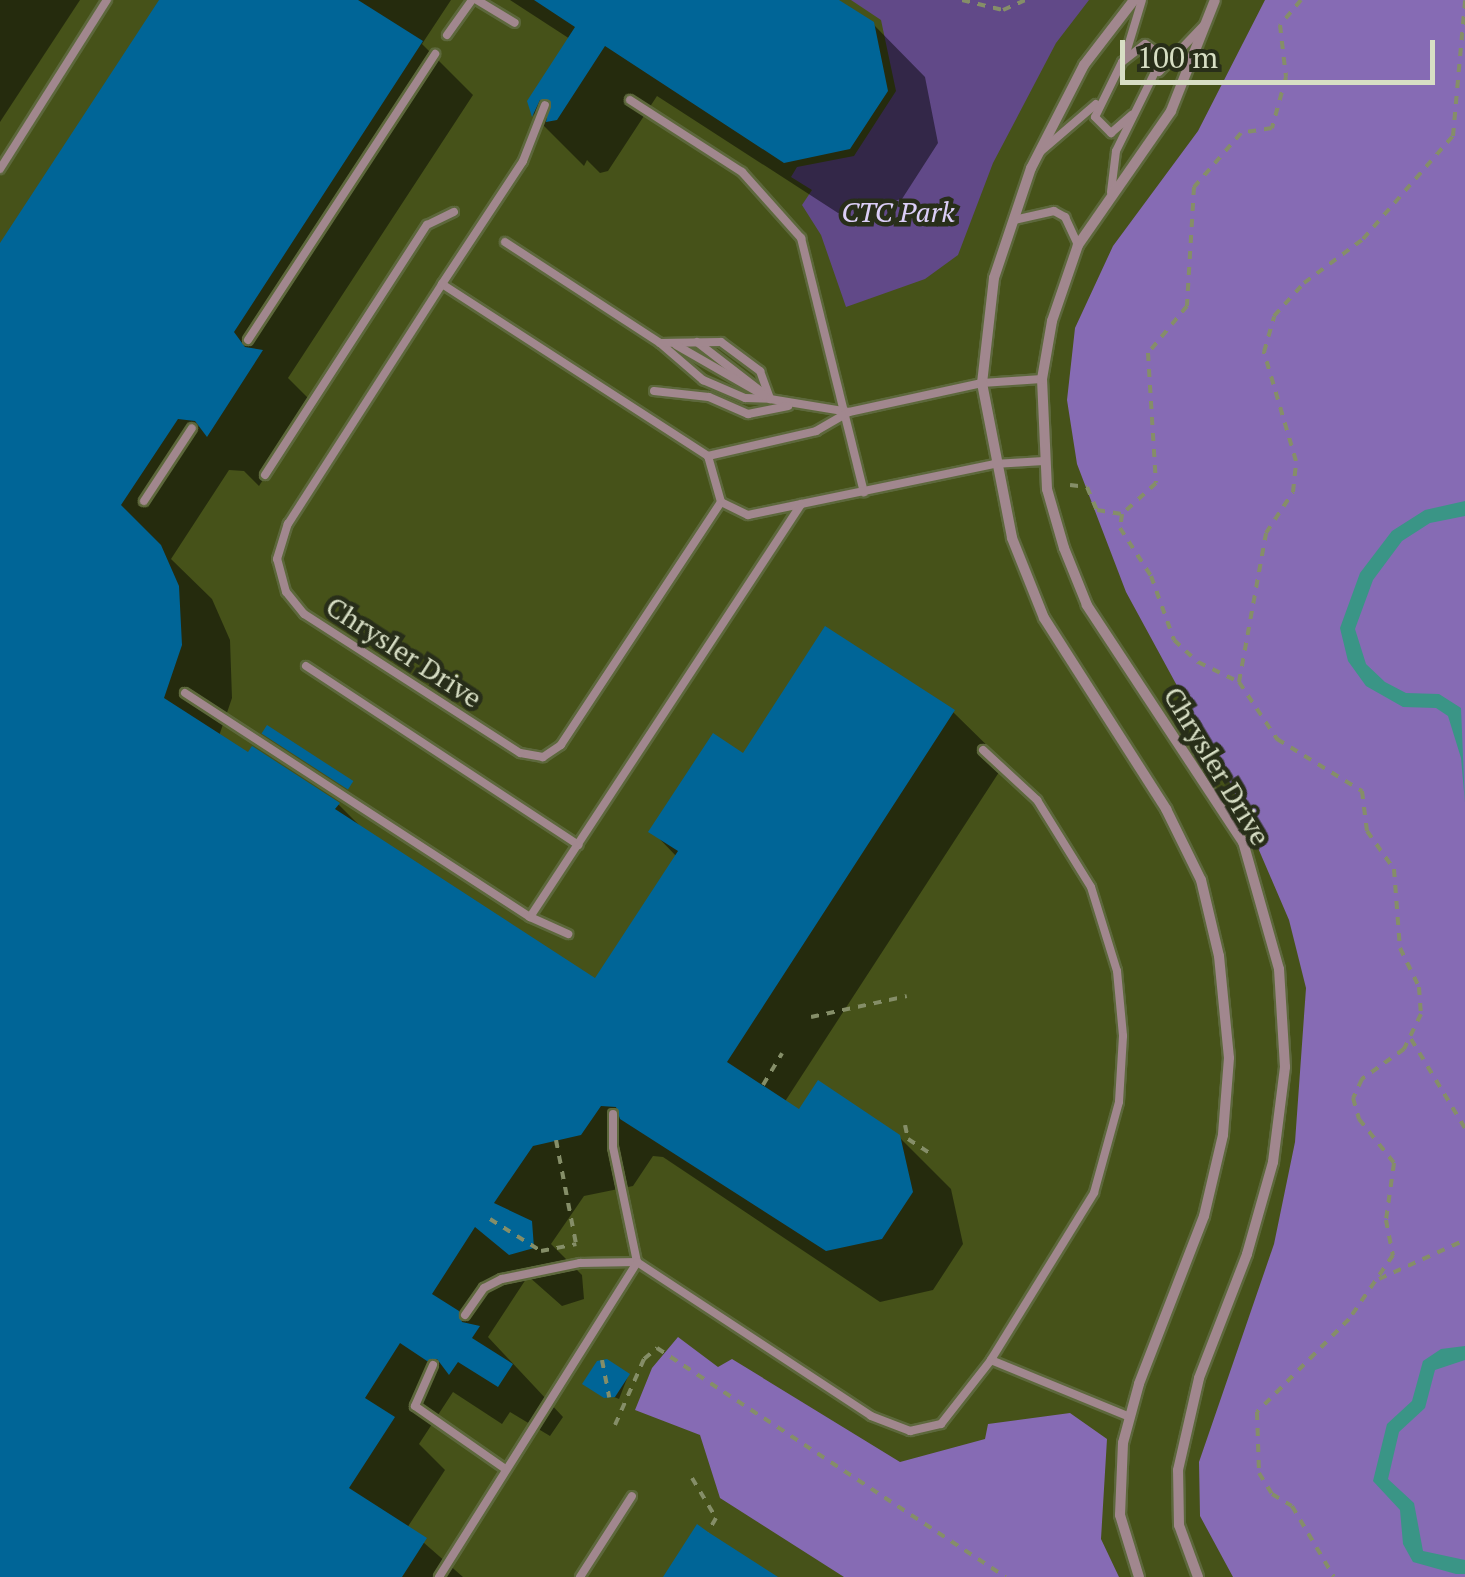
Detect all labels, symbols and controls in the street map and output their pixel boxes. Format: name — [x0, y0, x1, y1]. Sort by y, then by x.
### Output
scale bar — [1125, 20, 1440, 82]
text: 100 m — [1137, 37, 1218, 77]
park label: CTC Park — [841, 195, 955, 229]
street label: Chrysler Drive — [320, 589, 488, 715]
street label: Chrysler Drive — [1157, 681, 1277, 851]

